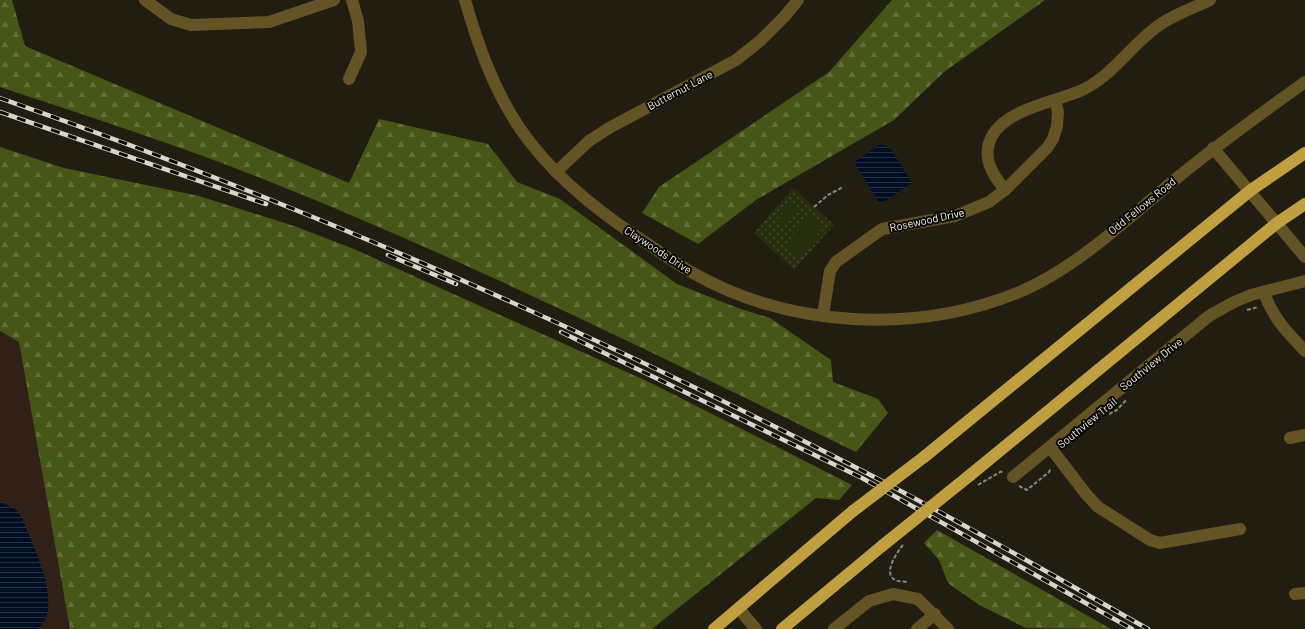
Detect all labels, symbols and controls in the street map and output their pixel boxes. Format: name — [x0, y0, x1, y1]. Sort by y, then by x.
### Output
street label: Butternut Lane — [645, 67, 715, 112]
street label: Odd Fellows Road — [1105, 174, 1178, 237]
street label: Rosewood Drive — [888, 205, 966, 234]
street label: Claywoods Drive — [622, 223, 694, 276]
street label: Southview Drive — [1117, 334, 1185, 393]
street label: Southview Trail — [1054, 395, 1119, 451]

